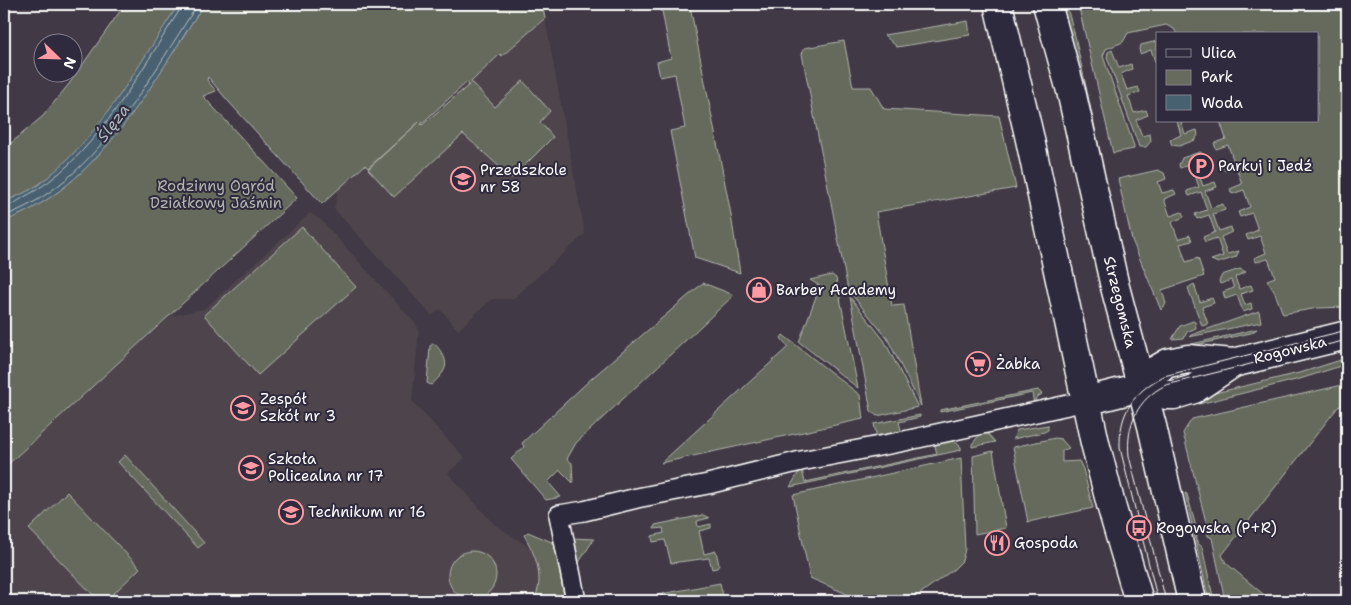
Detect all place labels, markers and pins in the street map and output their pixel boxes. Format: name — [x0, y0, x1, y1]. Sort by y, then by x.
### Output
parking icon: Parkuj i Jedź — [1188, 153, 1214, 179]
place label: Parkuj i Jedź — [1218, 156, 1313, 176]
place label: Przedszkole nr 58 — [480, 160, 567, 197]
school or university icon: Przedszkole nr 58 — [450, 166, 476, 192]
shop icon: Barber Academy — [746, 277, 772, 303]
place label: Barber Academy — [776, 280, 896, 300]
supermarket icon: Żabka — [965, 351, 991, 377]
place label: Żabka — [996, 354, 1041, 374]
place label: Zespół Szkół nr 3 — [260, 389, 336, 426]
school or university icon: Zespół Szkół nr 3 — [230, 395, 256, 421]
place label: Szkoła Policealna nr 17 — [268, 449, 384, 486]
school or university icon: Szkoła Policealna nr 17 — [238, 455, 264, 481]
school or university icon: Technikum nr 16 — [278, 499, 304, 525]
place label: Technikum nr 16 — [308, 502, 426, 522]
bus stop icon: Rogowska (P+R) — [1126, 515, 1152, 541]
place label: Rogowska (P+R) — [1156, 518, 1277, 538]
restaurant icon: Gospoda — [984, 530, 1010, 556]
place label: Gospoda — [1014, 533, 1078, 553]

